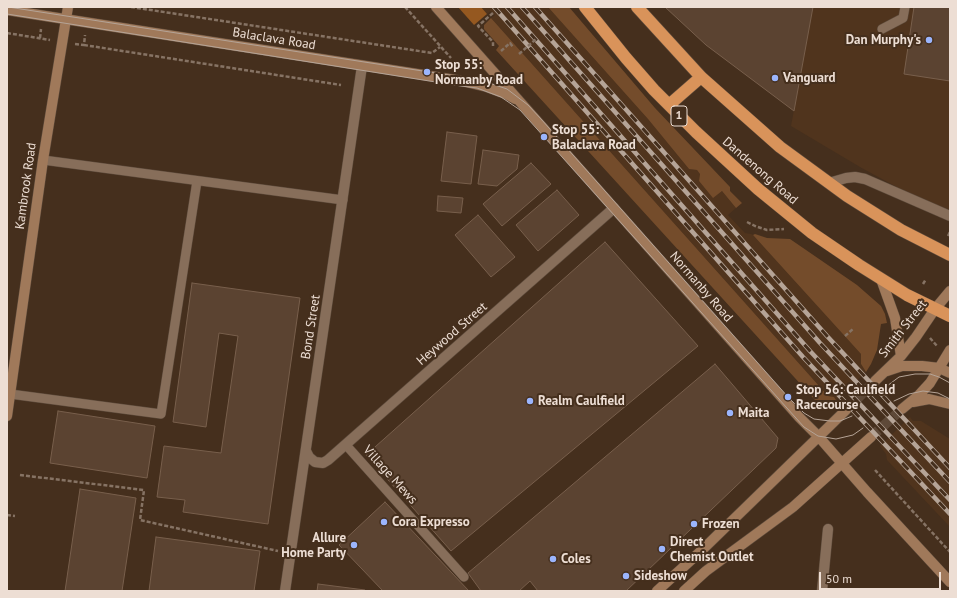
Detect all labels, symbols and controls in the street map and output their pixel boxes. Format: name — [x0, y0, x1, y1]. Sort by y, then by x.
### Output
street label: Balaclava Road — [231, 25, 317, 53]
place label: Dan Murphy's — [846, 32, 921, 48]
marker: Dan Murphy's — [924, 35, 934, 45]
place label: Stop 55: Normanby Road — [435, 57, 523, 88]
marker: Stop 55: Normanby Road — [422, 67, 432, 77]
place label: Vanguard — [783, 70, 836, 86]
marker: Vanguard — [770, 73, 780, 83]
road number: 1 — [671, 106, 687, 126]
place label: Stop 55: Balaclava Road — [552, 122, 636, 153]
marker: Stop 55: Balaclava Road — [539, 132, 549, 142]
street label: Dandenong Road — [719, 134, 801, 208]
street label: Kambrook Road — [12, 142, 40, 230]
street label: Normanby Road — [666, 249, 736, 325]
street label: Bond Street — [298, 294, 324, 360]
street label: Smith Street — [876, 297, 930, 361]
street label: Heywood Street — [414, 299, 490, 369]
place label: Stop 56: Caulfield Racecourse — [796, 382, 895, 413]
marker: Stop 56: Caulfield Racecourse — [783, 392, 793, 402]
place label: Realm Caulfield — [538, 393, 625, 409]
marker: Realm Caulfield — [525, 396, 535, 406]
place label: Maita — [738, 405, 769, 421]
marker: Maita — [725, 408, 735, 418]
street label: Village Mews — [360, 442, 420, 508]
place label: Cora Expresso — [392, 514, 470, 530]
place label: Frozen — [702, 516, 740, 532]
marker: Cora Expresso — [379, 517, 389, 527]
marker: Frozen — [689, 519, 699, 529]
place label: Allure Home Party — [281, 530, 346, 561]
place label: Direct Chemist Outlet — [670, 534, 753, 565]
marker: Allure Home Party — [349, 540, 359, 550]
marker: Direct Chemist Outlet — [657, 544, 667, 554]
place label: Coles — [561, 551, 591, 567]
marker: Coles — [548, 554, 558, 564]
scale bar — [821, 564, 943, 590]
place label: Sideshow — [634, 568, 687, 584]
marker: Sideshow — [621, 571, 631, 581]
text: 50 m — [826, 571, 852, 586]

